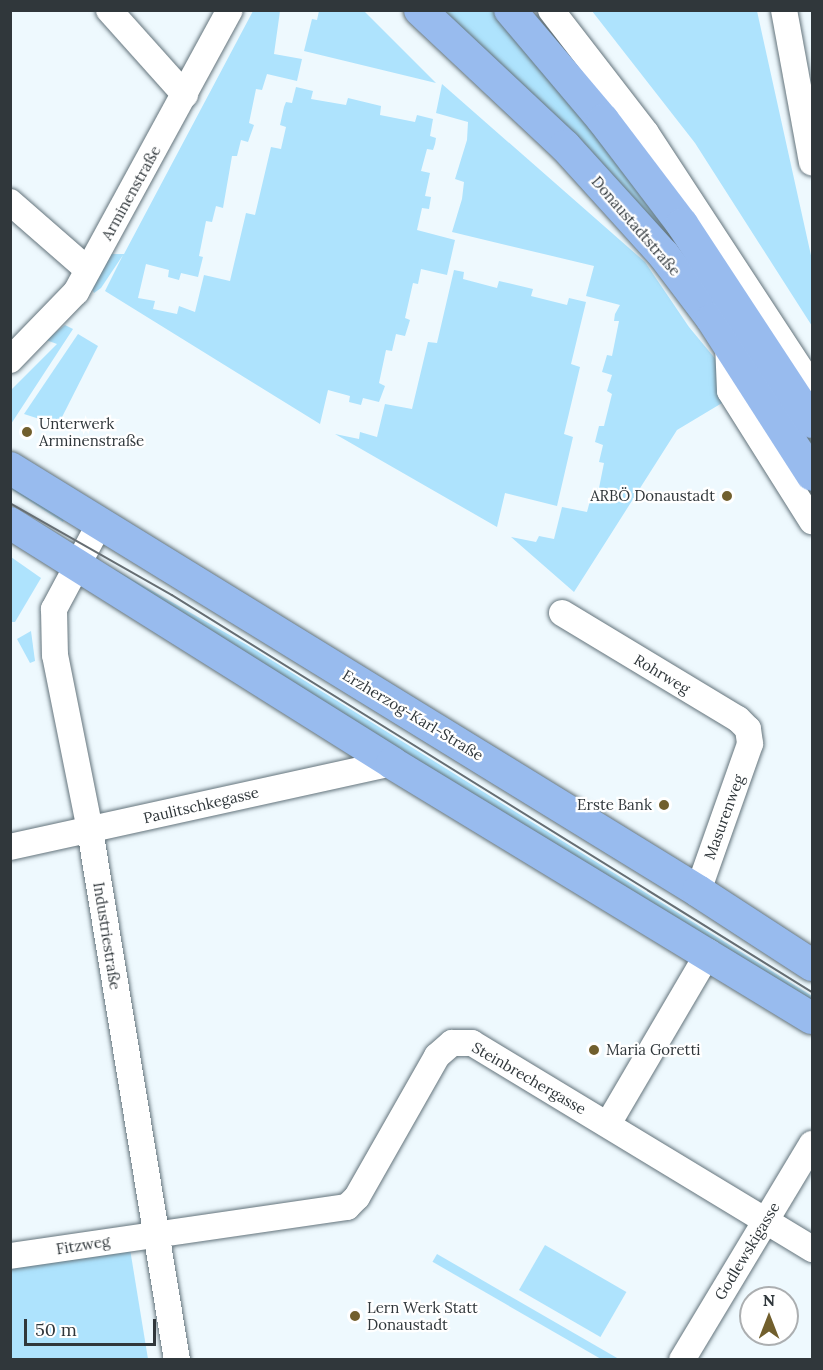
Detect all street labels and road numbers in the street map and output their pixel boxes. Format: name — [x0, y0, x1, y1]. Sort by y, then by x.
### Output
street label: Arminenstraße — [98, 143, 164, 243]
street label: Donaustadtstraße — [588, 173, 684, 279]
street label: Rohrweg — [631, 650, 693, 698]
street label: Erzherzog-Karl-Straße — [339, 666, 487, 764]
street label: Masurenweg — [700, 772, 748, 862]
street label: Paulitschkegasse — [141, 783, 261, 827]
street label: Industriestraße — [90, 881, 124, 991]
street label: Steinbrechergasse — [469, 1038, 589, 1118]
street label: Godlewskigasse — [711, 1199, 783, 1303]
street label: Fitzweg — [55, 1232, 111, 1258]

